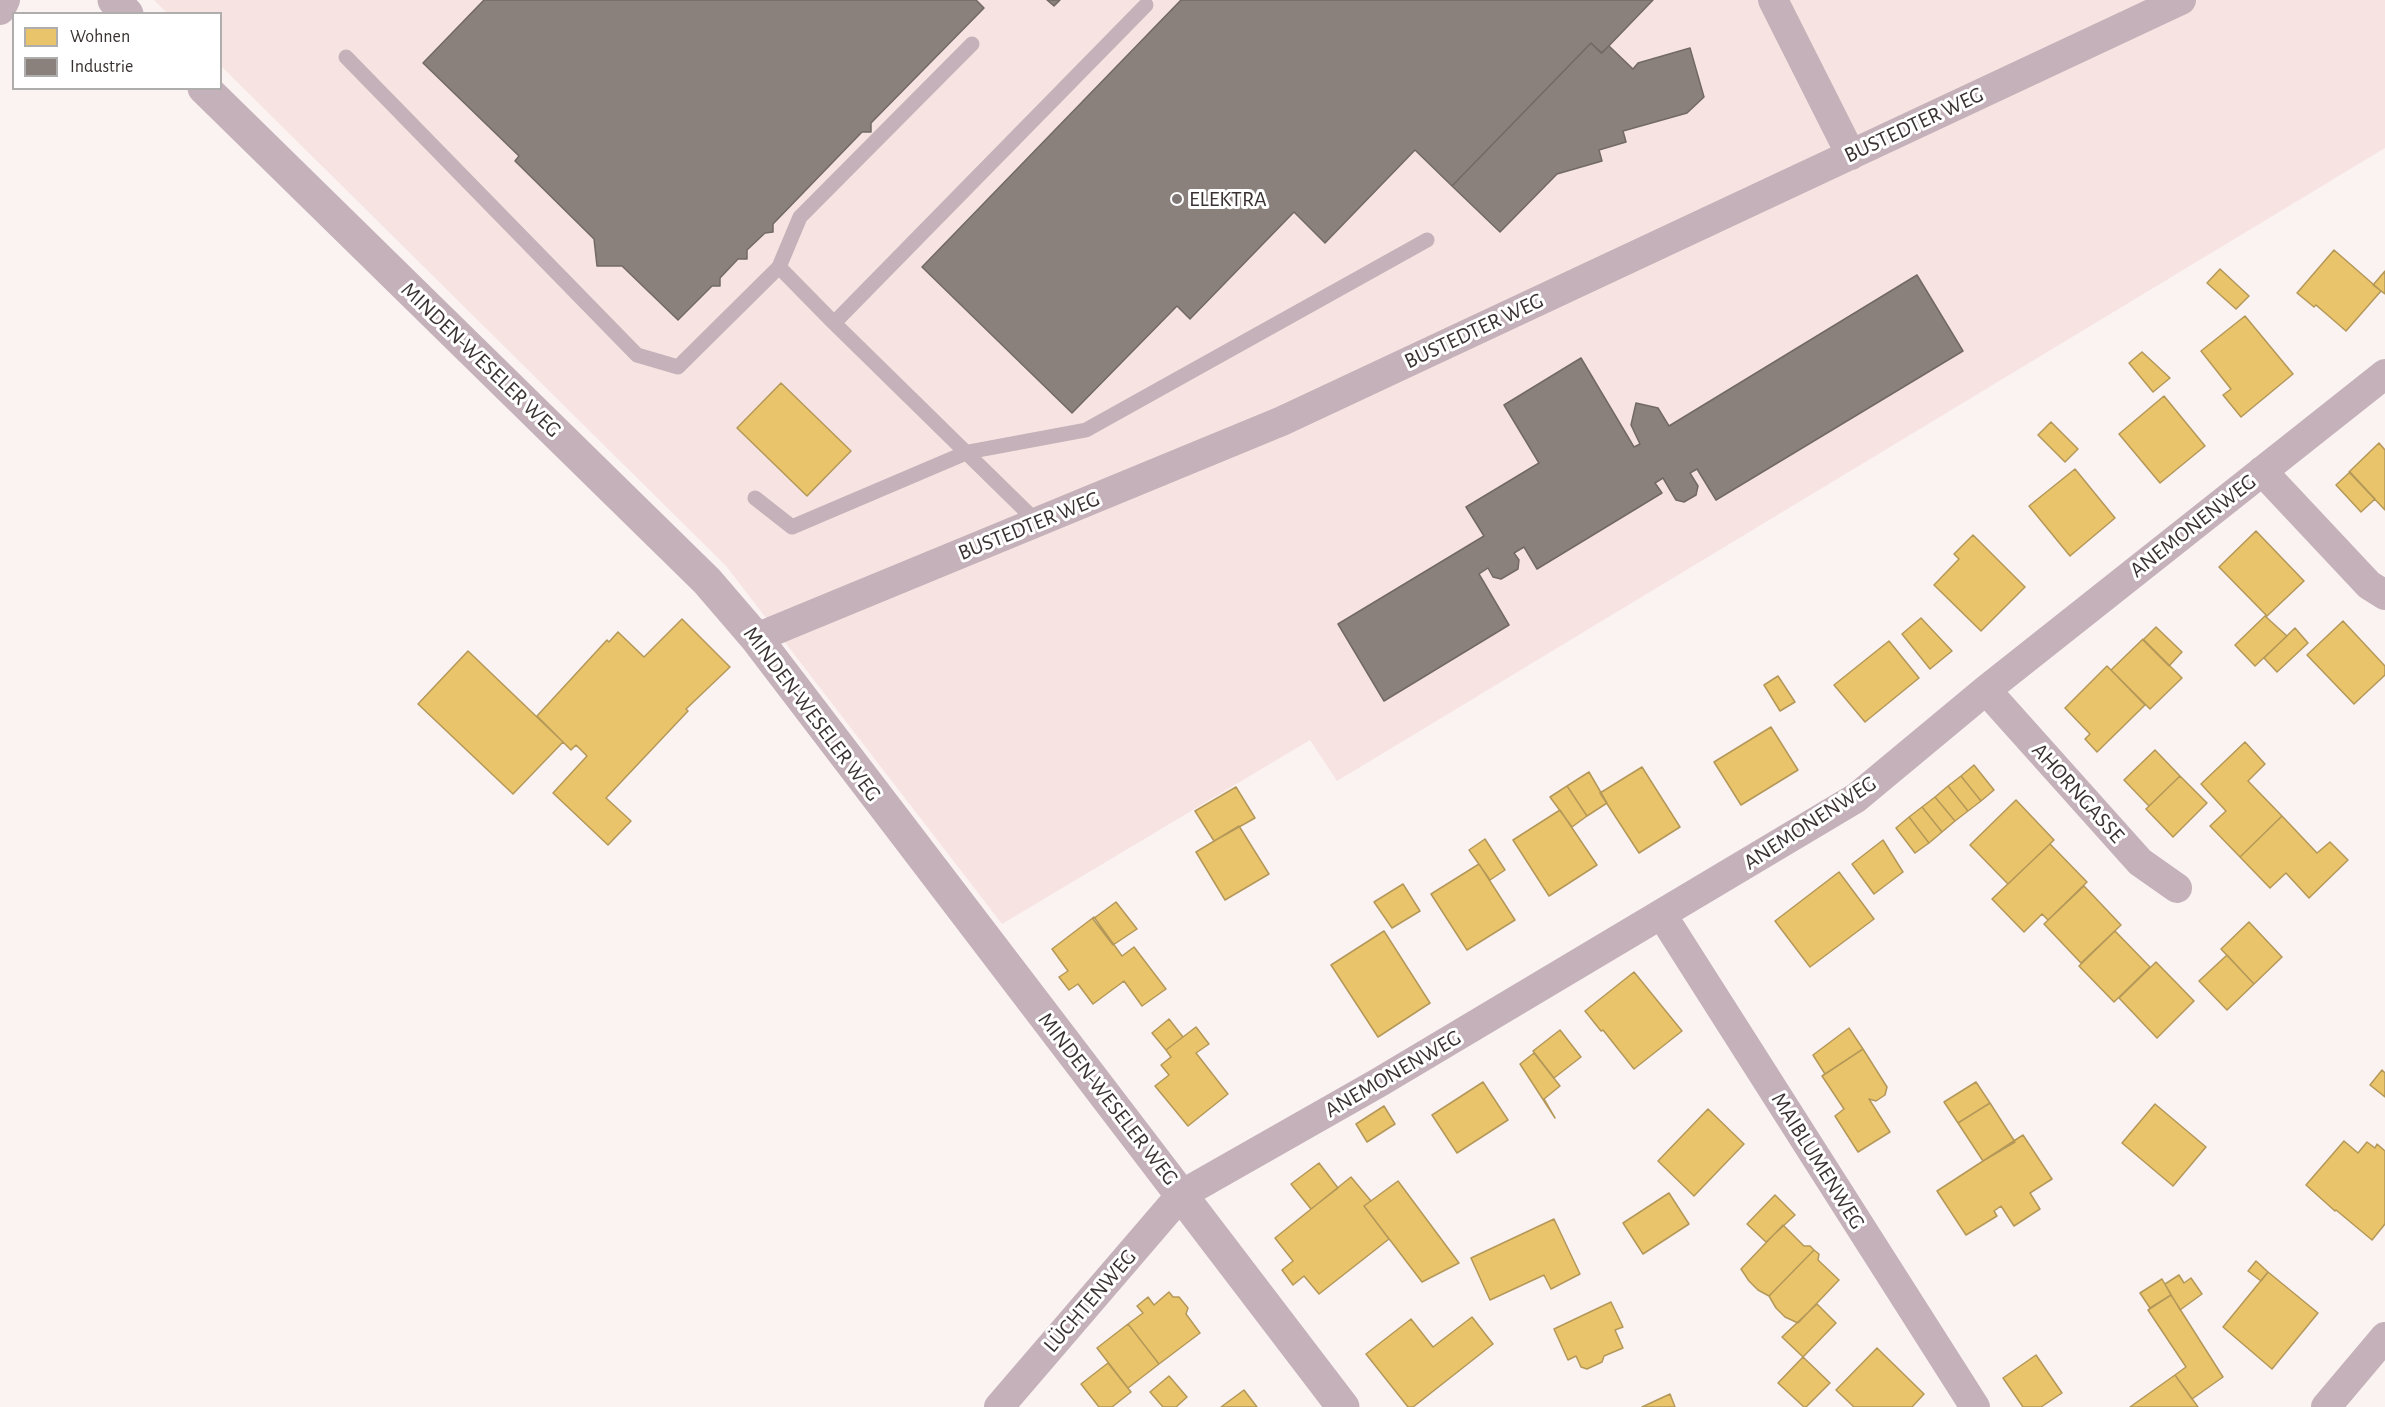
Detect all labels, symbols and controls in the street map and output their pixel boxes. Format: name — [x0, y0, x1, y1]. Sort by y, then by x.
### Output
legend — [12, 12, 222, 90]
text: Wohnen — [70, 28, 130, 46]
text: Industrie — [70, 58, 133, 76]
street label: BUSTEDTER WEG — [1840, 81, 1988, 169]
place label: ELEKTRA — [1189, 186, 1267, 212]
marker: ELEKTRA — [1170, 192, 1184, 206]
street label: MINDEN-WESELER WEG — [395, 277, 567, 443]
street label: BUSTEDTER WEG — [1400, 287, 1548, 375]
street label: ANEMONENWEG — [2125, 468, 2261, 584]
street label: BUSTEDTER WEG — [954, 486, 1104, 566]
street label: MINDEN-WESELER WEG — [738, 621, 886, 807]
street label: AHORNGASSE — [2026, 738, 2130, 848]
street label: ANEMONENWEG — [1739, 770, 1881, 876]
street label: MINDEN-WESELER WEG — [1032, 1007, 1184, 1191]
street label: ANEMONENWEG — [1320, 1024, 1466, 1124]
street label: MAIBLUMENWEG — [1765, 1088, 1871, 1234]
street label: LÜCHTENWEG — [1038, 1244, 1142, 1358]

